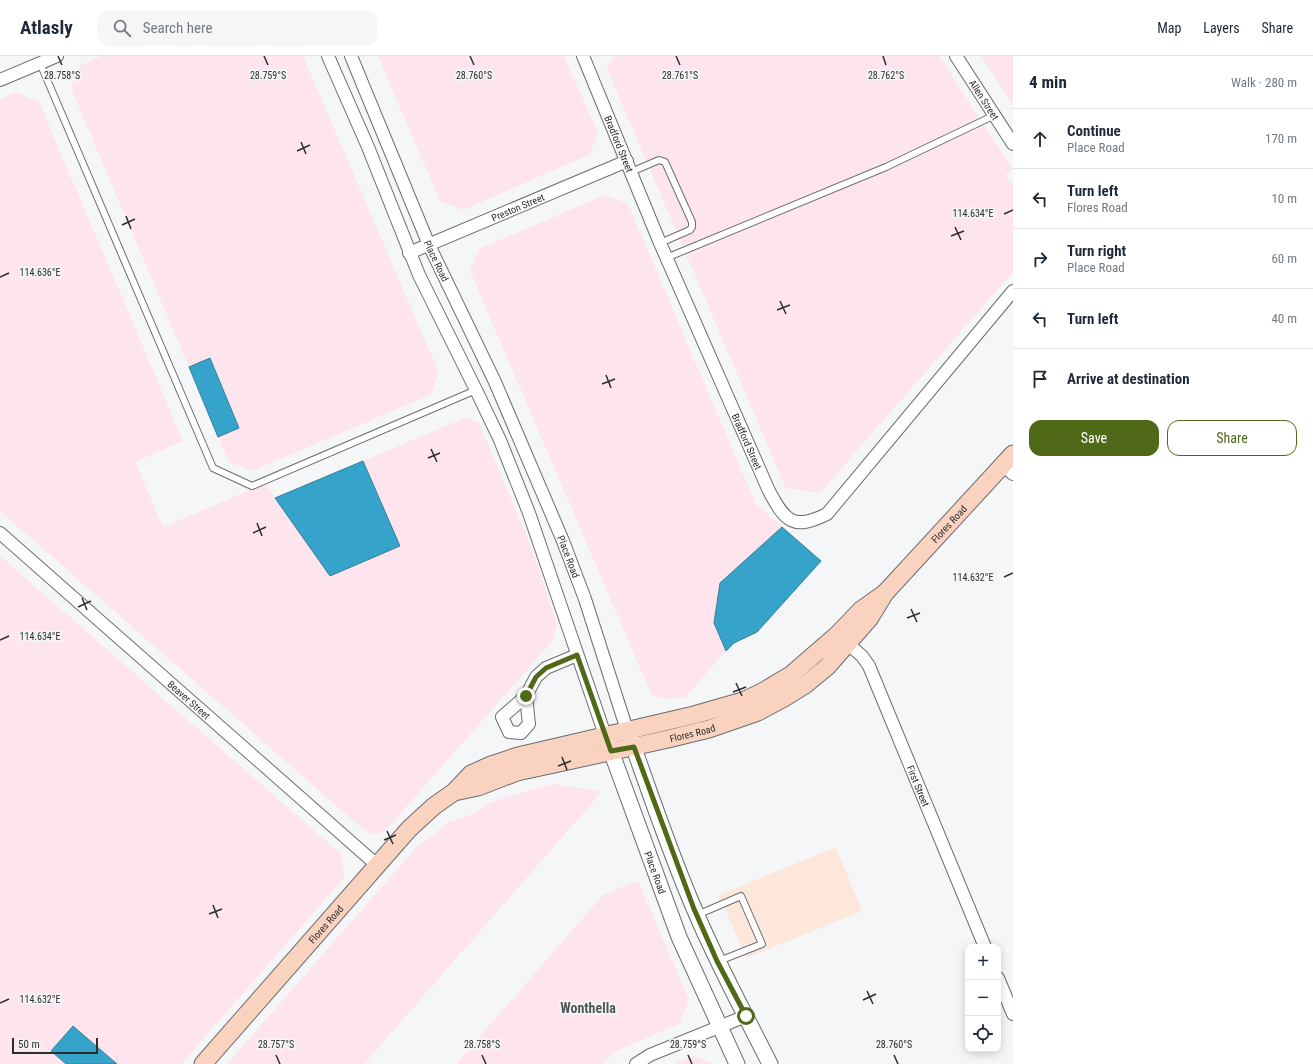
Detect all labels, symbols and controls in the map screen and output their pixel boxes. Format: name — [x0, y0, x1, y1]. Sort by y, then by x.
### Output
search box — [97, 10, 377, 46]
text: Atlasly — [20, 16, 73, 39]
icon: search — [111, 17, 133, 39]
text: Search here — [143, 19, 212, 37]
text: Map — [1157, 20, 1181, 36]
text: Layers — [1203, 20, 1240, 36]
text: Share — [1262, 20, 1293, 36]
text: 28.758°S — [44, 70, 80, 81]
text: 28.759°S — [250, 70, 286, 81]
text: 28.760°S — [456, 70, 492, 81]
text: 28.761°S — [662, 70, 698, 81]
text: 28.762°S — [868, 70, 904, 81]
text: 4 min — [1029, 72, 1067, 92]
text: Walk · 280 m — [1231, 75, 1297, 90]
street label: Allen Street — [967, 78, 1001, 122]
street label: Bradford Street — [602, 114, 635, 174]
text: Continue — [1067, 122, 1121, 140]
icon: ahead — [1029, 128, 1051, 150]
text: 170 m — [1265, 131, 1297, 146]
text: Place Road — [1067, 140, 1125, 155]
text: Turn left — [1067, 182, 1118, 200]
icon: left — [1029, 188, 1051, 210]
text: 10 m — [1271, 191, 1297, 206]
street label: Preston Street — [490, 192, 546, 224]
text: Flores Road — [1067, 200, 1128, 215]
text: 114.634°E — [953, 208, 994, 219]
street label: Place Road — [422, 239, 451, 283]
text: Turn right — [1067, 242, 1126, 260]
icon: right — [1029, 248, 1051, 270]
text: 60 m — [1271, 251, 1297, 266]
text: Place Road — [1067, 260, 1125, 275]
text: 114.636°E — [20, 267, 61, 278]
icon: left — [1029, 308, 1051, 330]
text: Turn left — [1067, 310, 1118, 328]
text: 40 m — [1271, 311, 1297, 326]
icon: arrive — [1029, 368, 1051, 390]
text: Arrive at destination — [1067, 370, 1190, 388]
street label: Bradford Street — [730, 412, 764, 471]
button: Save — [1029, 420, 1159, 456]
button: Share — [1167, 420, 1297, 456]
street label: Flores Road — [929, 503, 969, 545]
street label: Place Road — [555, 534, 581, 579]
text: 114.632°E — [953, 572, 994, 583]
text: 114.634°E — [20, 631, 61, 642]
street label: Beaver Street — [165, 678, 212, 721]
route end — [517, 687, 535, 705]
street label: Flores Road — [669, 722, 717, 744]
street label: First Street — [905, 764, 931, 808]
street label: Place Road — [642, 850, 668, 895]
street label: Flores Road — [306, 903, 346, 946]
map controls — [965, 944, 1001, 1052]
button: + — [965, 944, 1001, 980]
button: − — [965, 980, 1001, 1016]
text: 114.632°E — [20, 994, 61, 1005]
district label: Wonthella — [560, 1000, 616, 1016]
route start — [737, 1007, 755, 1025]
button: locate — [965, 1016, 1001, 1052]
scale bar — [12, 1036, 98, 1055]
text: 50 m — [18, 1038, 40, 1051]
text: 28.757°S — [258, 1039, 294, 1050]
text: 28.758°S — [464, 1039, 500, 1050]
text: 28.759°S — [670, 1039, 706, 1050]
text: 28.760°S — [876, 1039, 912, 1050]

